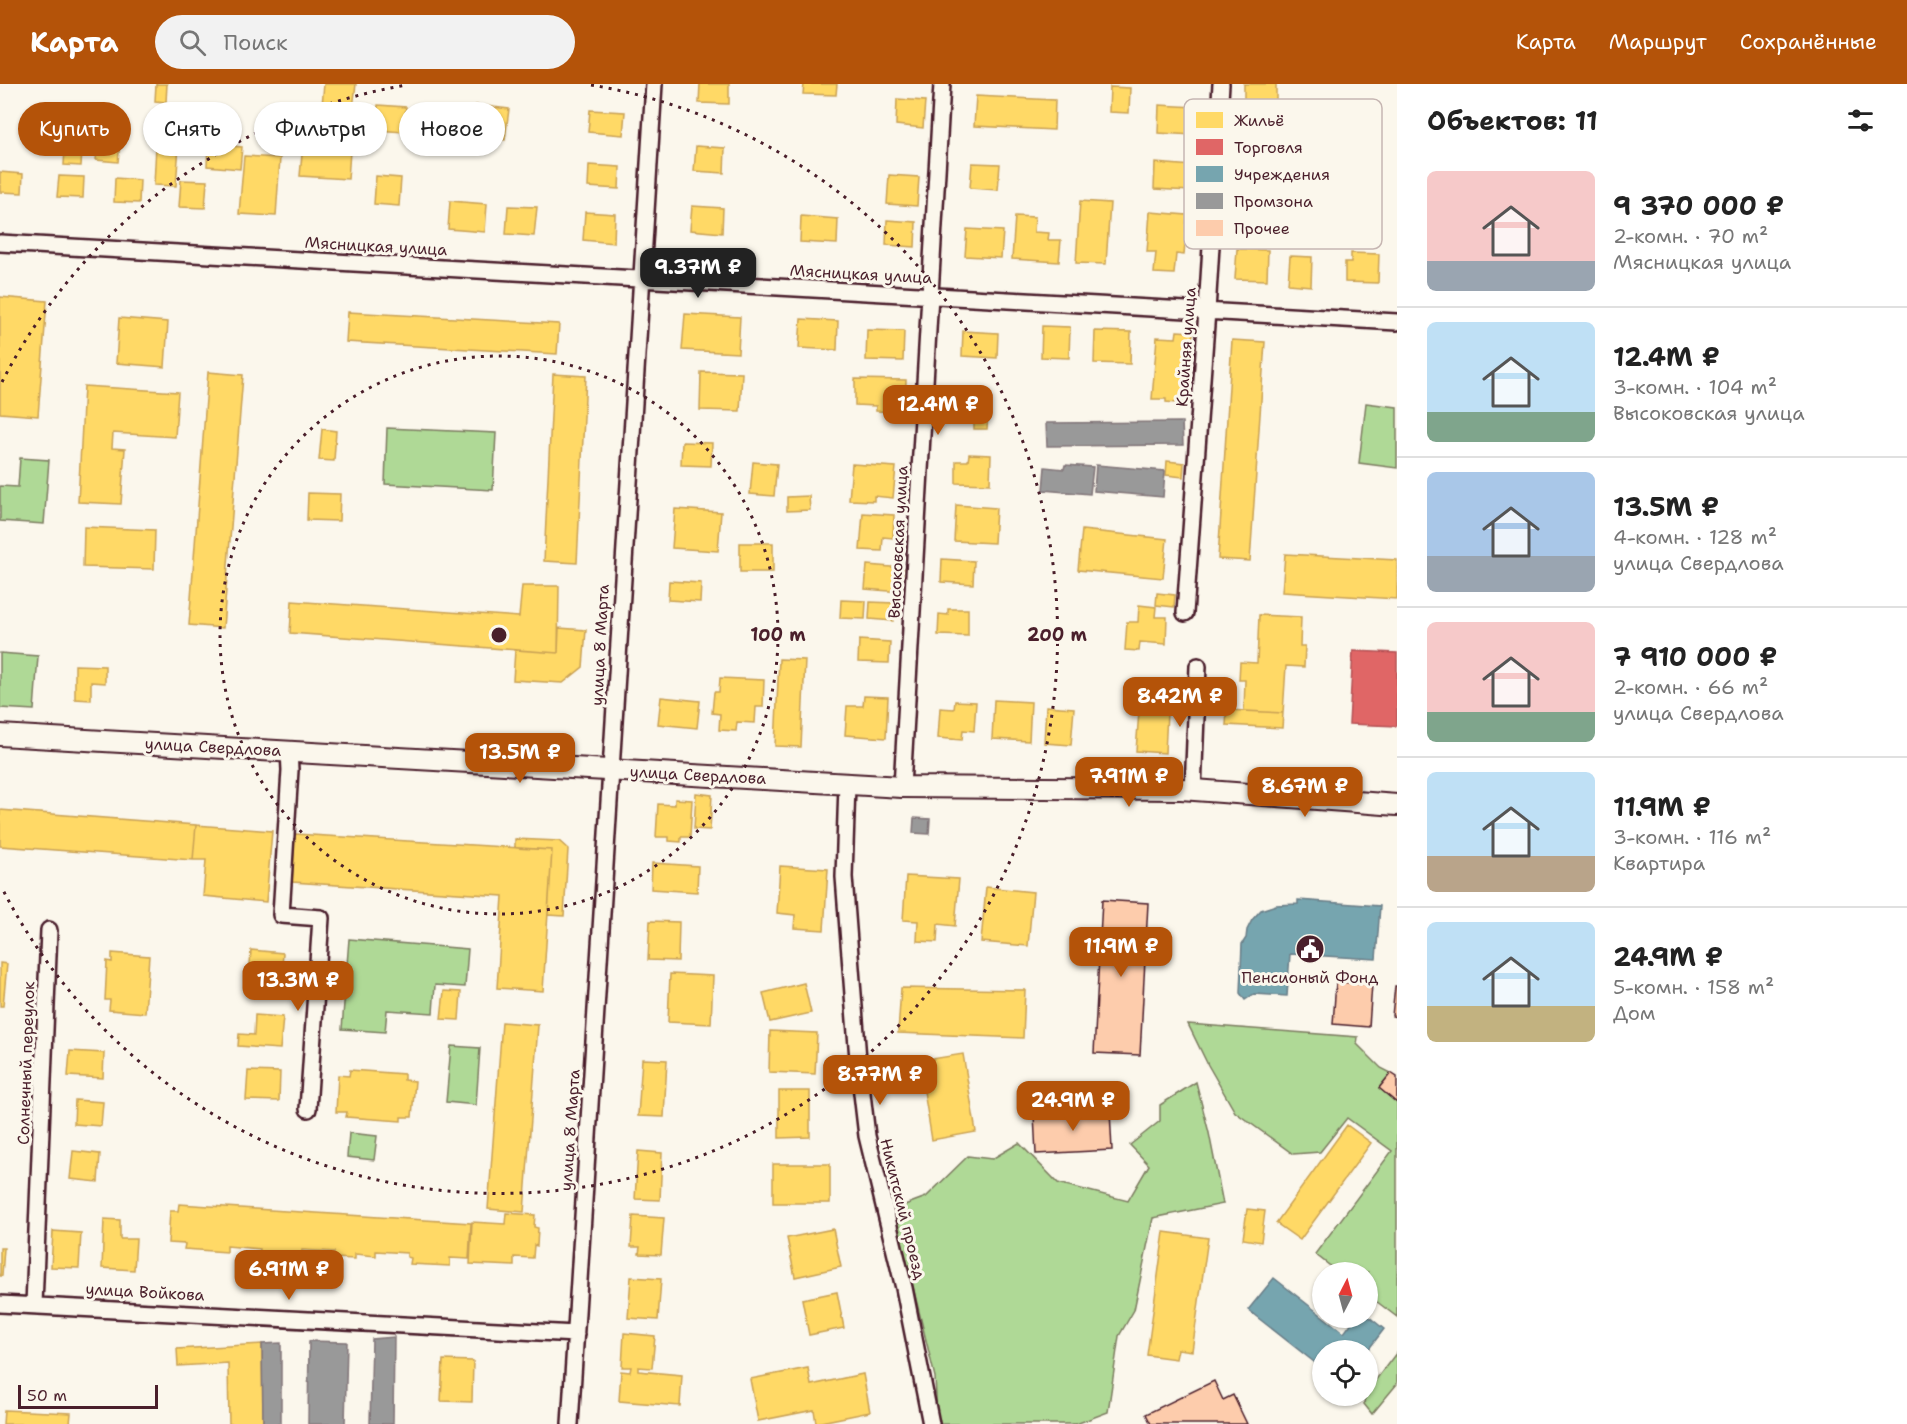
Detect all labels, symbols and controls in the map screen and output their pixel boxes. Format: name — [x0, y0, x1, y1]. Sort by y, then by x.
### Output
search box — [155, 15, 575, 69]
text: Карта — [30, 23, 119, 61]
icon: search — [176, 26, 209, 59]
text: Поиск — [224, 28, 288, 57]
text: Карта — [1516, 28, 1576, 56]
text: Маршрут — [1609, 28, 1707, 56]
text: Сохранённые — [1740, 28, 1877, 56]
legend — [1184, 99, 1382, 249]
chip: Купить — [18, 102, 131, 156]
chip: Снять — [143, 102, 242, 156]
chip: Фильтры — [254, 102, 387, 156]
chip: Новое — [399, 102, 505, 156]
text: Объектов: 11 — [1427, 103, 1598, 138]
icon: filters — [1844, 104, 1877, 137]
text: Жильё — [1234, 110, 1284, 131]
text: Торговля — [1234, 137, 1303, 158]
text: Учреждения — [1234, 164, 1330, 185]
text: 9 370 000 ₽ — [1613, 188, 1784, 223]
text: Промзона — [1234, 191, 1313, 212]
icon: home — [1475, 195, 1547, 267]
text: Прочее — [1234, 218, 1290, 239]
text: 2-комн. · 70 m² — [1613, 223, 1768, 249]
street label: Мясницкая улица — [304, 232, 448, 260]
pin: 9.37M ₽ — [643, 248, 753, 299]
text: Мясницкая улица — [1613, 249, 1791, 275]
text: 9.37M ₽ — [654, 254, 742, 280]
street label: Мясницкая улица — [789, 260, 933, 288]
street label: Крайняя улица — [1171, 286, 1201, 408]
text: 12.4M ₽ — [1613, 339, 1720, 374]
icon: home — [1475, 346, 1547, 418]
text: 3-комн. · 104 m² — [1613, 374, 1777, 400]
pin: 12.4M ₽ — [883, 385, 993, 436]
text: 12.4M ₽ — [897, 391, 979, 417]
text: Высоковская улица — [1613, 400, 1805, 426]
street label: Высоковская улица — [884, 465, 912, 619]
text: 13.5M ₽ — [1613, 489, 1719, 524]
icon: home — [1475, 496, 1547, 568]
text: 4-комн. · 128 m² — [1613, 524, 1777, 550]
text: улица Свердлова — [1613, 550, 1784, 576]
street label: улица 8 Марта — [586, 584, 614, 706]
text: 100 m — [750, 623, 806, 647]
text: 200 m — [1027, 623, 1088, 647]
centre of rings — [489, 625, 509, 645]
text: 7 910 000 ₽ — [1613, 639, 1778, 674]
icon: home — [1475, 646, 1547, 718]
text: 2-комн. · 66 m² — [1613, 674, 1768, 700]
pin: 8.42M ₽ — [1125, 677, 1235, 728]
text: 8.42M ₽ — [1137, 683, 1223, 709]
text: улица Свердлова — [1613, 700, 1784, 726]
street label: улица Свердлова — [144, 733, 282, 761]
pin: 13.5M ₽ — [465, 733, 575, 784]
text: 13.5M ₽ — [479, 739, 561, 765]
pin: 7.91M ₽ — [1074, 757, 1184, 808]
street label: улица Свердлова — [629, 761, 767, 789]
text: 7.91M ₽ — [1089, 763, 1169, 789]
pin: 8.67M ₽ — [1250, 767, 1360, 818]
text: 8.67M ₽ — [1262, 773, 1348, 799]
text: 11.9M ₽ — [1613, 789, 1711, 824]
icon: home — [1475, 796, 1547, 868]
text: 3-комн. · 116 m² — [1613, 824, 1771, 850]
text: Квартира — [1613, 850, 1705, 876]
pin: 11.9M ₽ — [1066, 927, 1176, 978]
text: 11.9M ₽ — [1083, 933, 1159, 959]
public building icon: Пенсионый Фонд — [1294, 933, 1326, 965]
text: 24.9M ₽ — [1613, 939, 1723, 974]
icon: home — [1475, 946, 1547, 1018]
pin: 13.3M ₽ — [243, 961, 353, 1012]
text: 13.3M ₽ — [257, 967, 339, 993]
place label: Пенсионый Фонд — [1242, 967, 1378, 988]
text: 5-комн. · 158 m² — [1613, 974, 1774, 1000]
street label: Солнечный переулок — [13, 980, 39, 1145]
text: Дом — [1613, 1000, 1655, 1026]
pin: 8.77M ₽ — [825, 1055, 935, 1106]
text: 8.77M ₽ — [837, 1061, 923, 1087]
street label: улица 8 Марта — [555, 1068, 585, 1191]
pin: 24.9M ₽ — [1018, 1081, 1128, 1132]
text: 24.9M ₽ — [1031, 1087, 1115, 1113]
street label: Никитский проезд — [875, 1136, 931, 1282]
pin: 6.91M ₽ — [234, 1250, 344, 1301]
text: 6.91M ₽ — [249, 1256, 329, 1282]
north arrow — [1312, 1262, 1378, 1328]
map controls — [1312, 1262, 1378, 1406]
street label: улица Войкова — [85, 1278, 205, 1306]
button: locate — [1312, 1340, 1378, 1406]
scale bar — [18, 1382, 158, 1410]
text: 50 m — [27, 1385, 67, 1406]

